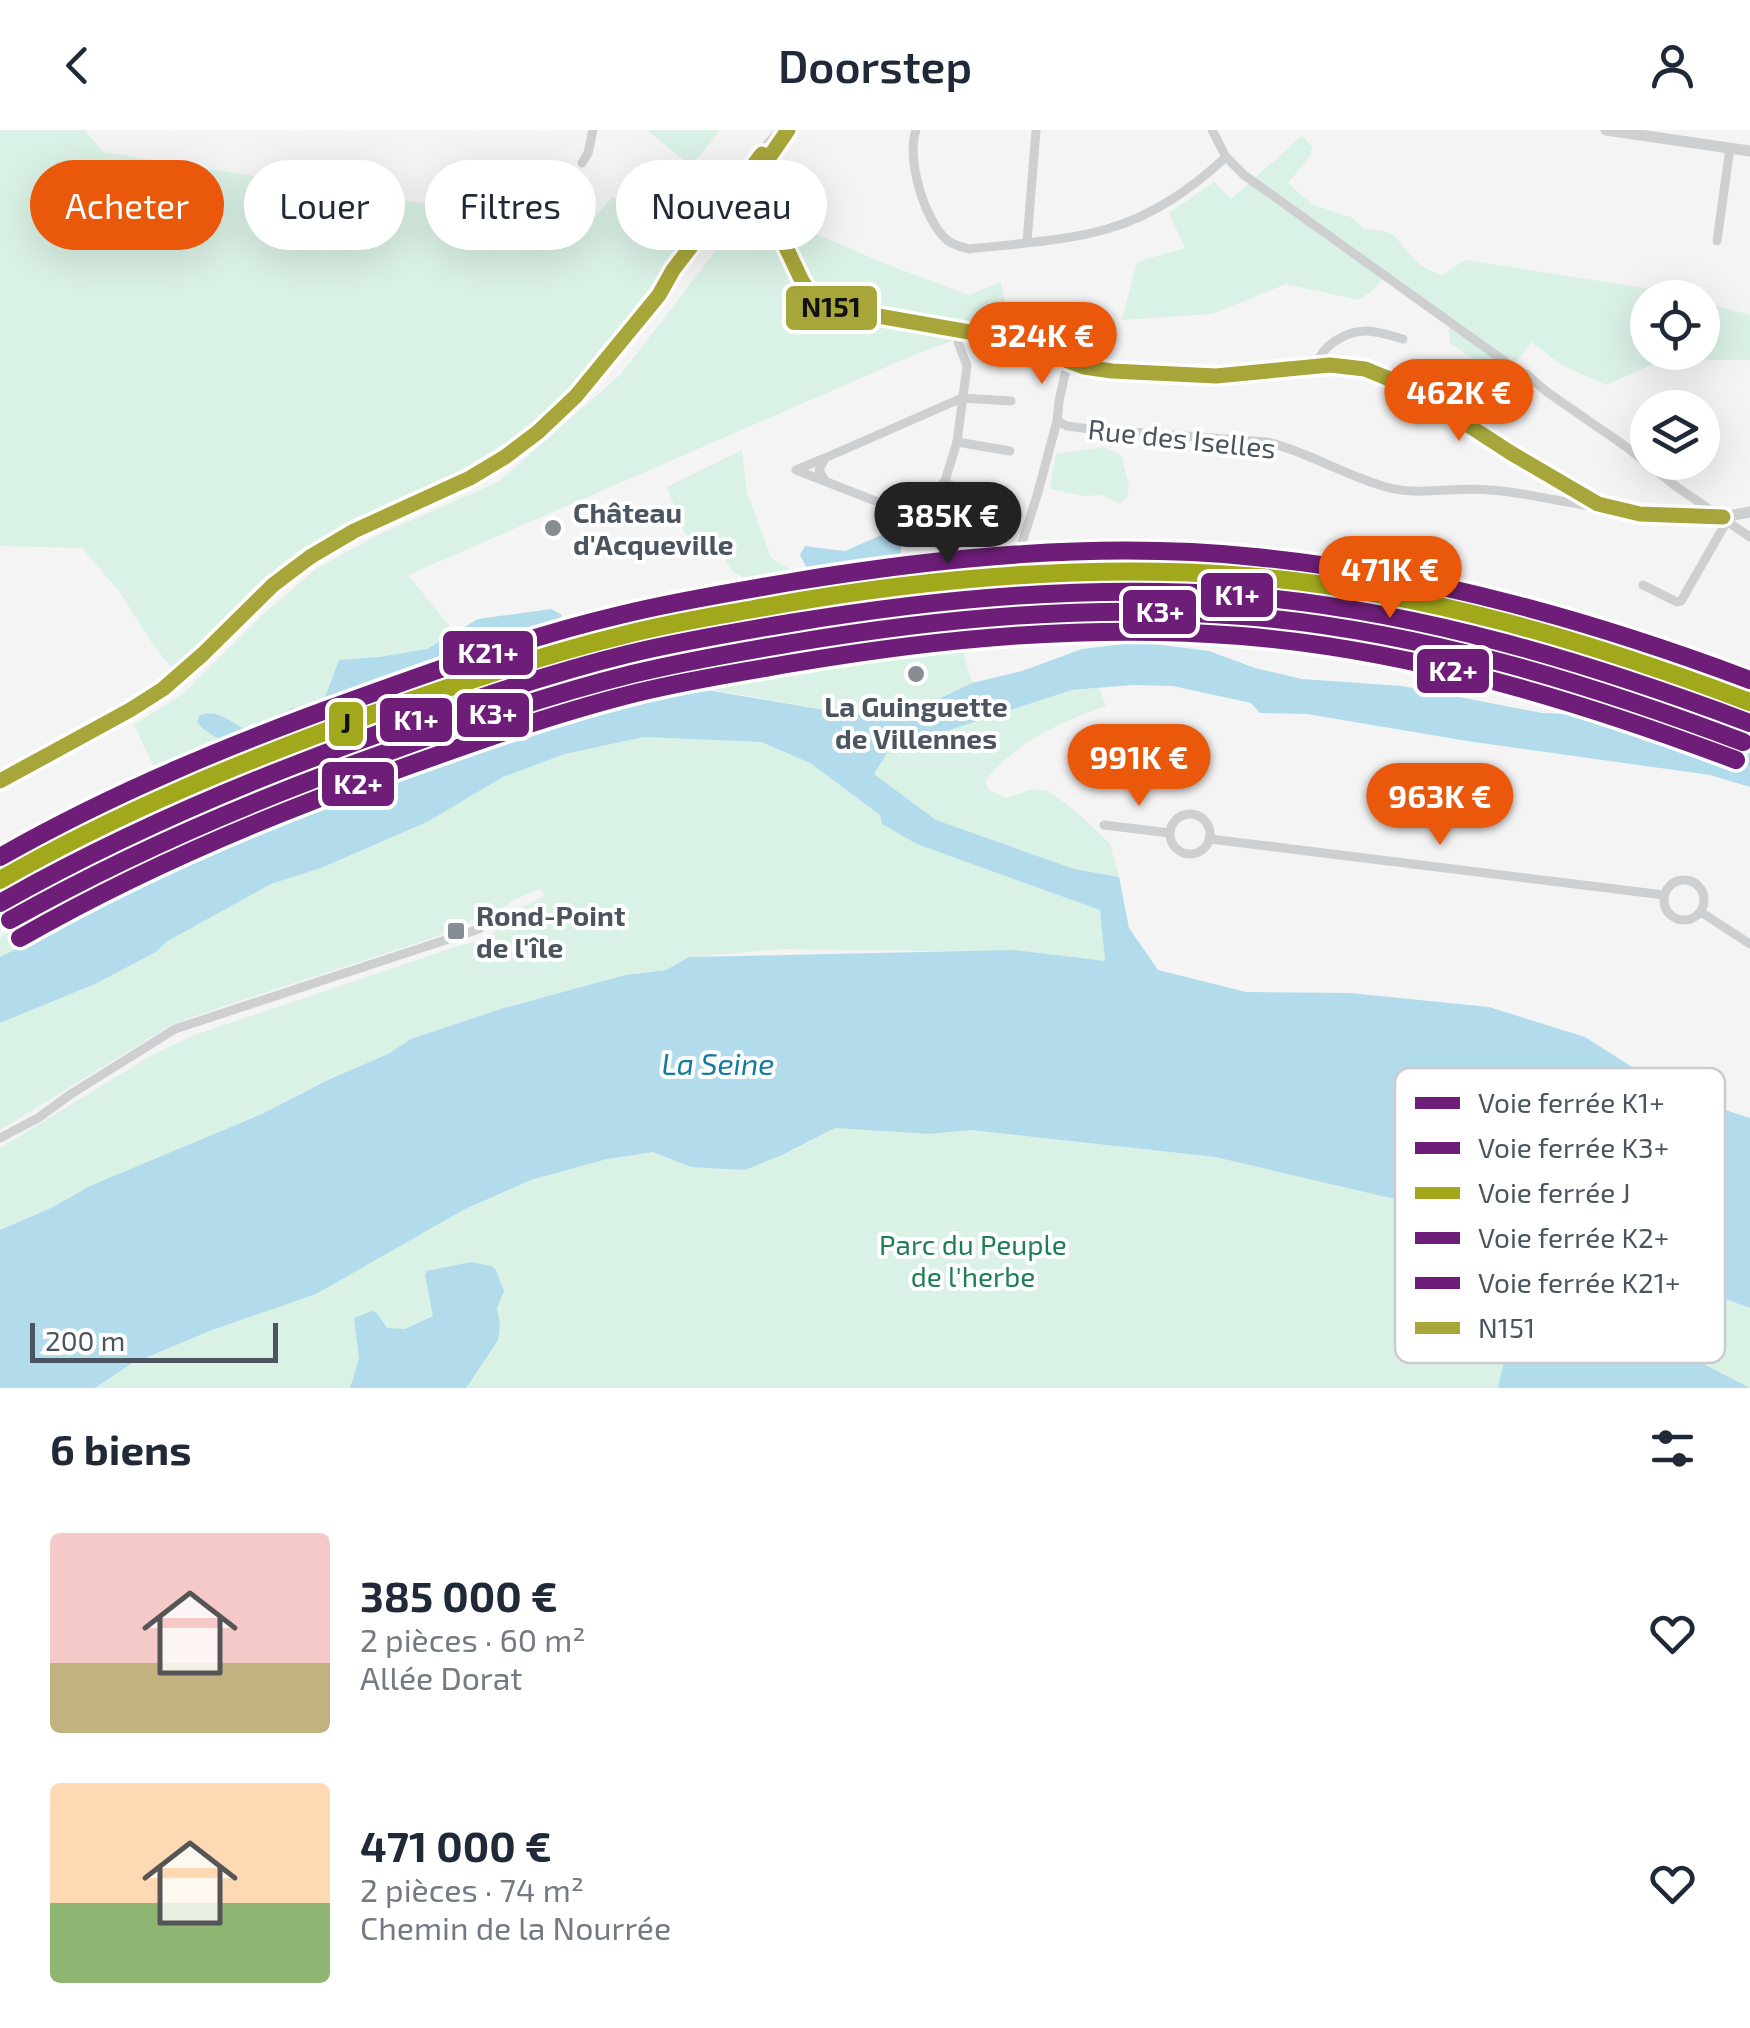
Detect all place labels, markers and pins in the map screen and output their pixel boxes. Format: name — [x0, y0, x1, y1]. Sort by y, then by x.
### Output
pin: 324K € — [961, 302, 1123, 387]
pin: 462K € — [1378, 359, 1540, 444]
pin: 385K € — [867, 482, 1029, 567]
place label: Château d'Acqueville — [573, 495, 734, 561]
marker: Château d'Acqueville — [542, 517, 564, 539]
pin: 471K € — [1309, 536, 1471, 621]
marker: La Guinguette de Villennes — [905, 663, 927, 685]
place label: La Guinguette de Villennes — [824, 689, 1008, 755]
pin: 991K € — [1058, 724, 1220, 809]
pin: 963K € — [1359, 763, 1521, 848]
place label: Rond-Point de l'île — [476, 898, 625, 964]
marker: Rond-Point de l'île — [445, 920, 467, 942]

